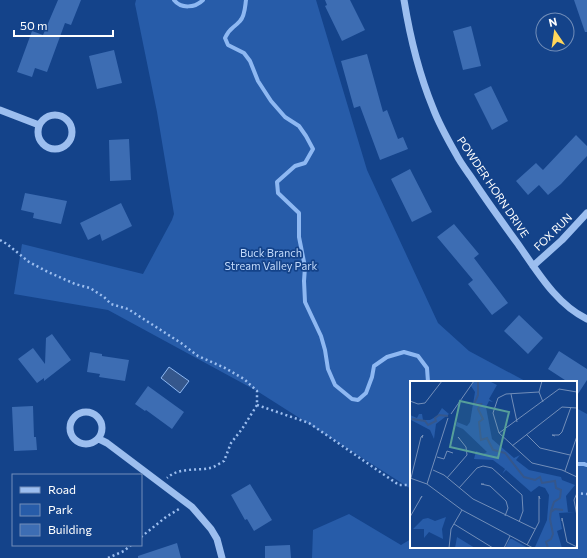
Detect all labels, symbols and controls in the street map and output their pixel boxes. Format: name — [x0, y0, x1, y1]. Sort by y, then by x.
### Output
scale bar — [14, 12, 113, 38]
north arrow — [535, 12, 575, 52]
text: N — [547, 15, 558, 29]
text: 50 m — [20, 18, 48, 32]
street label: POWDER HORN DRIVE — [455, 134, 532, 240]
street label: FOX RUN — [531, 210, 574, 253]
park label: Buck Branch Stream Valley Park — [224, 246, 318, 272]
inset map — [410, 381, 577, 548]
legend — [12, 474, 142, 546]
text: Road — [48, 482, 76, 496]
text: Park — [48, 502, 74, 516]
text: Building — [48, 522, 92, 536]

